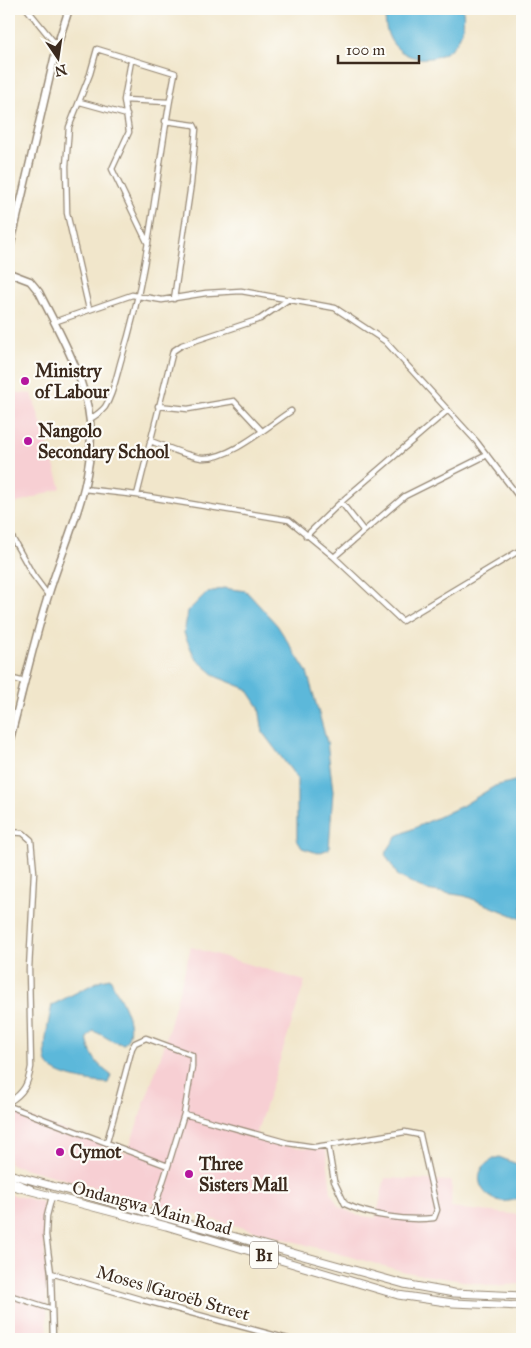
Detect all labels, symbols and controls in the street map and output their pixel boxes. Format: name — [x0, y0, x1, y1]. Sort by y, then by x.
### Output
north arrow — [32, 32, 82, 82]
scale bar — [338, 32, 420, 64]
text: 100 m — [346, 41, 386, 59]
text: N — [53, 61, 69, 80]
place label: Ministry of Labour — [35, 360, 111, 403]
marker: Ministry of Labour — [19, 375, 31, 387]
place label: Nangolo Secondary School — [38, 420, 170, 464]
marker: Nangolo Secondary School — [22, 435, 34, 447]
place label: Cymot — [70, 1141, 122, 1164]
marker: Cymot — [54, 1146, 66, 1158]
place label: Three Sisters Mall — [198, 1153, 289, 1196]
marker: Three Sisters Mall — [183, 1168, 195, 1180]
street label: Ondangwa Main Road — [69, 1176, 234, 1241]
road number: B1 — [250, 1242, 278, 1268]
street label: Moses ǁGaroëb Street — [94, 1261, 253, 1326]

